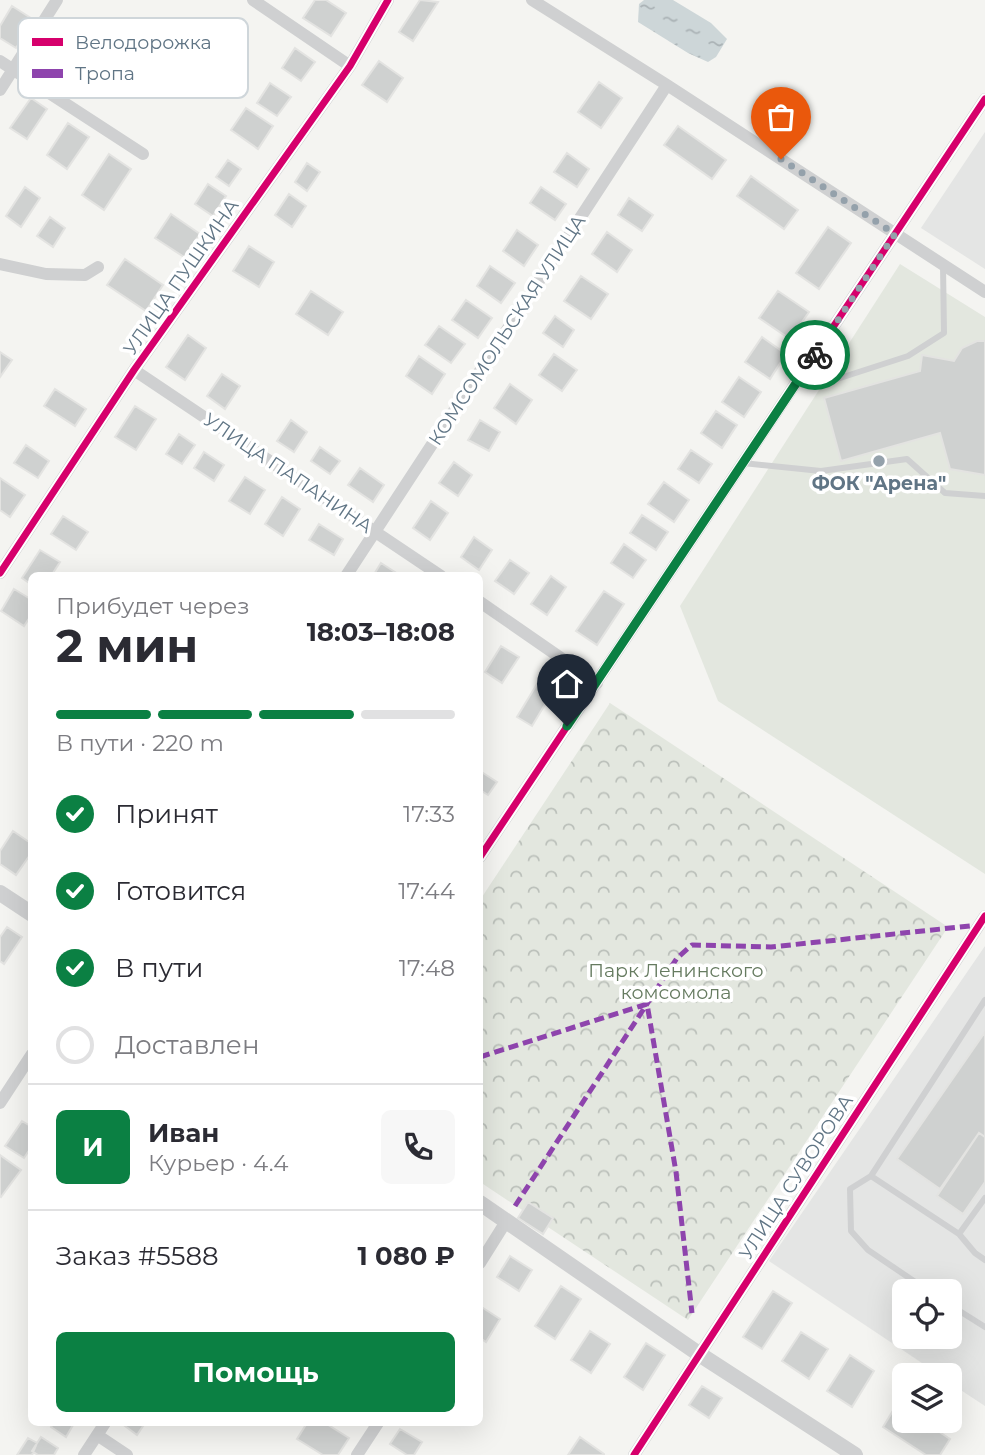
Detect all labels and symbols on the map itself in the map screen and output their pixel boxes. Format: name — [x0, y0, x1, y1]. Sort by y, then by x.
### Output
legend — [18, 18, 248, 98]
text: Велодорожка — [75, 31, 212, 54]
text: Тропа — [75, 62, 135, 85]
pin — [751, 87, 811, 159]
street label: УЛИЦА ПУШКИНА — [119, 195, 243, 359]
street label: КОМСОМОЛЬСКАЯ УЛИЦА — [424, 210, 590, 450]
courier — [780, 320, 850, 390]
street label: УЛИЦА ПАПАНИНА — [199, 408, 377, 538]
marker: ФОК "Арена" — [871, 453, 887, 469]
place label: ФОК "Арена" — [812, 472, 946, 495]
pin — [537, 654, 597, 726]
park label: Парк Ленинского комсомола — [588, 959, 764, 1004]
street label: УЛИЦА СУВОРОВА — [734, 1090, 858, 1264]

